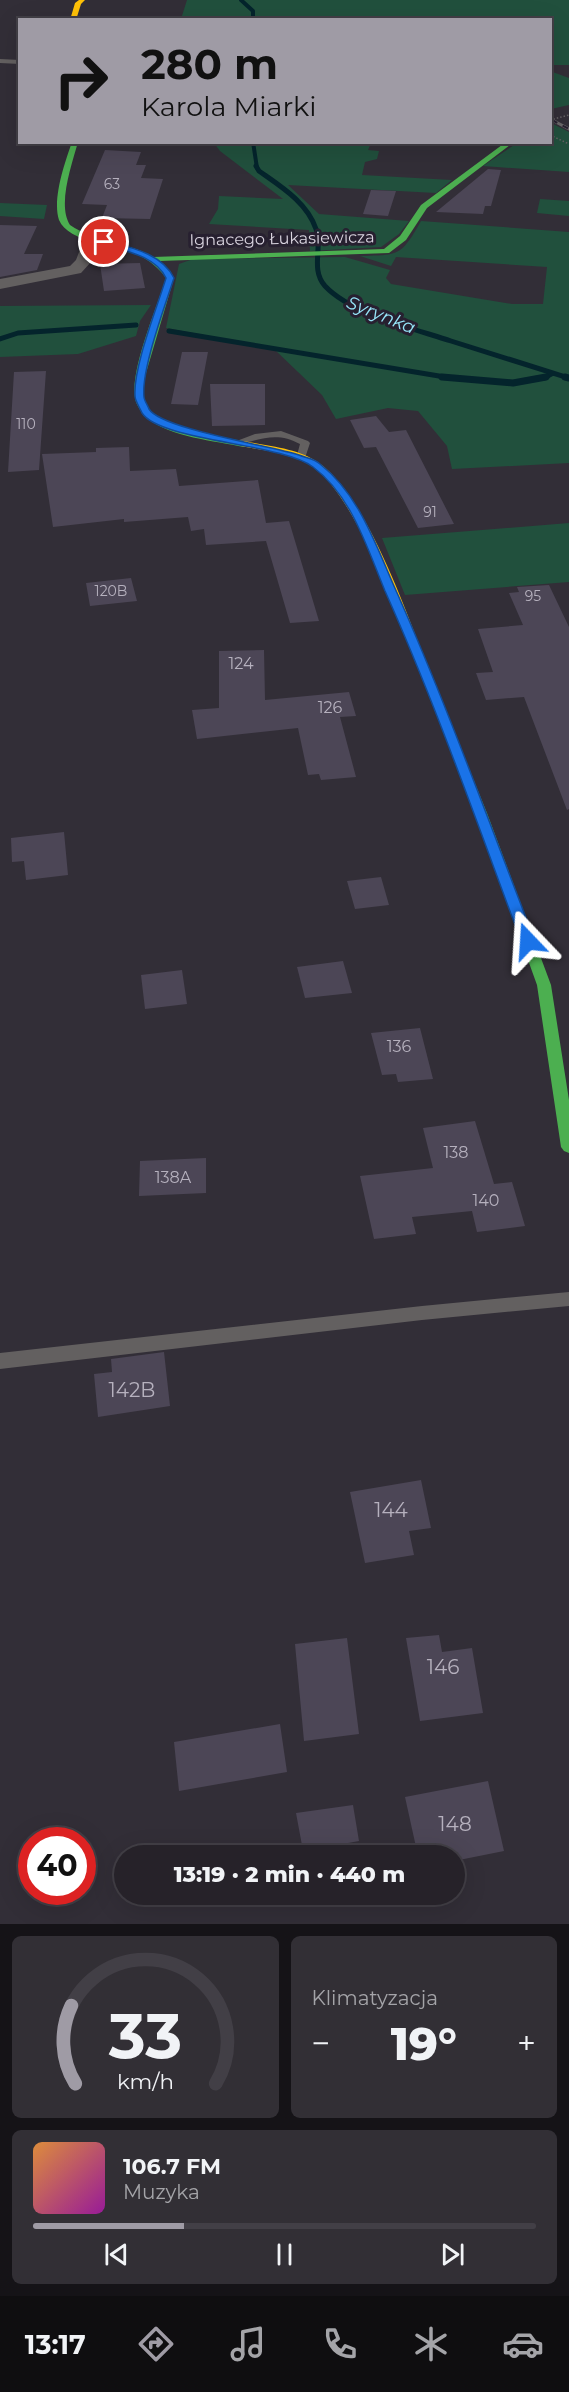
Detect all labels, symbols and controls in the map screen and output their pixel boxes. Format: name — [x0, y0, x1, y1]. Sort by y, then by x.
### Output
text: 280 m — [141, 38, 278, 90]
icon: right — [42, 42, 120, 120]
text: Karola Miarki — [141, 90, 316, 123]
house number: 63 — [104, 175, 120, 193]
pin — [78, 216, 129, 267]
icon: arrive — [87, 225, 120, 258]
street label: Ignacego Łukasiewicza — [189, 227, 375, 250]
water label: Syrynka — [343, 291, 419, 339]
house number: 110 — [16, 415, 36, 433]
house number: 91 — [423, 503, 437, 521]
house number: 120B — [95, 582, 127, 600]
house number: 95 — [525, 587, 541, 605]
house number: 124 — [228, 654, 254, 673]
house number: 126 — [318, 698, 343, 717]
position arrow — [496, 909, 560, 973]
house number: 136 — [387, 1037, 412, 1056]
house number: 138 — [443, 1143, 469, 1162]
house number: 138A — [155, 1168, 192, 1187]
house number: 140 — [473, 1191, 499, 1210]
house number: 142B — [109, 1378, 155, 1402]
house number: 144 — [374, 1498, 408, 1522]
house number: 146 — [427, 1655, 459, 1679]
house number: 148 — [438, 1812, 472, 1836]
speed limit sign: 40 — [18, 1827, 96, 1905]
text: 13:19 · 2 min · 440 m — [174, 1861, 405, 1888]
text: Klimatyzacja — [312, 1986, 438, 2010]
text: 33 — [107, 1998, 182, 2074]
text: 19° — [391, 2016, 457, 2071]
text: − — [312, 2023, 330, 2063]
text: + — [517, 2023, 536, 2063]
text: km/h — [117, 2068, 174, 2094]
text: 106.7 FM — [123, 2153, 221, 2180]
text: Muzyka — [123, 2180, 200, 2204]
icon: previous — [100, 2238, 133, 2271]
icon: pause — [268, 2238, 301, 2271]
icon: next — [436, 2238, 469, 2271]
icon: directions — [135, 2323, 177, 2365]
icon: music — [227, 2323, 269, 2365]
icon: phone — [319, 2323, 361, 2365]
icon: climate — [410, 2323, 452, 2365]
icon: car — [502, 2323, 544, 2365]
text: 13:17 — [25, 2328, 86, 2361]

